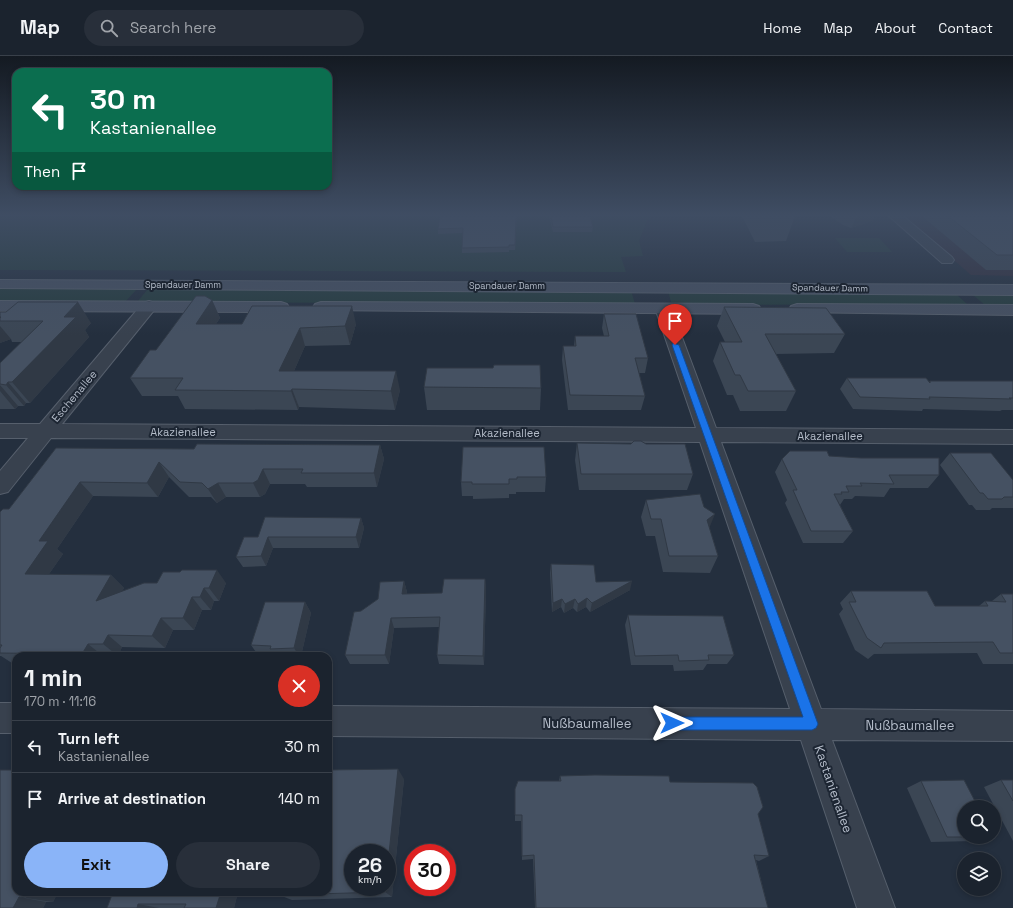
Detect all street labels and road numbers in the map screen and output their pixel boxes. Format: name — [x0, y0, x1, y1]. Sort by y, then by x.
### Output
street label: Spandauer Damm — [145, 279, 221, 291]
street label: Spandauer Damm — [469, 280, 545, 292]
street label: Spandauer Damm — [792, 281, 868, 295]
street label: Eschenallee — [48, 367, 100, 425]
street label: Akazienallee — [150, 425, 216, 439]
street label: Akazienallee — [474, 426, 540, 440]
street label: Akazienallee — [797, 429, 863, 443]
street label: Nußbaumallee — [543, 715, 631, 732]
street label: Nußbaumallee — [866, 717, 954, 734]
street label: Kastanienallee — [811, 743, 856, 835]

